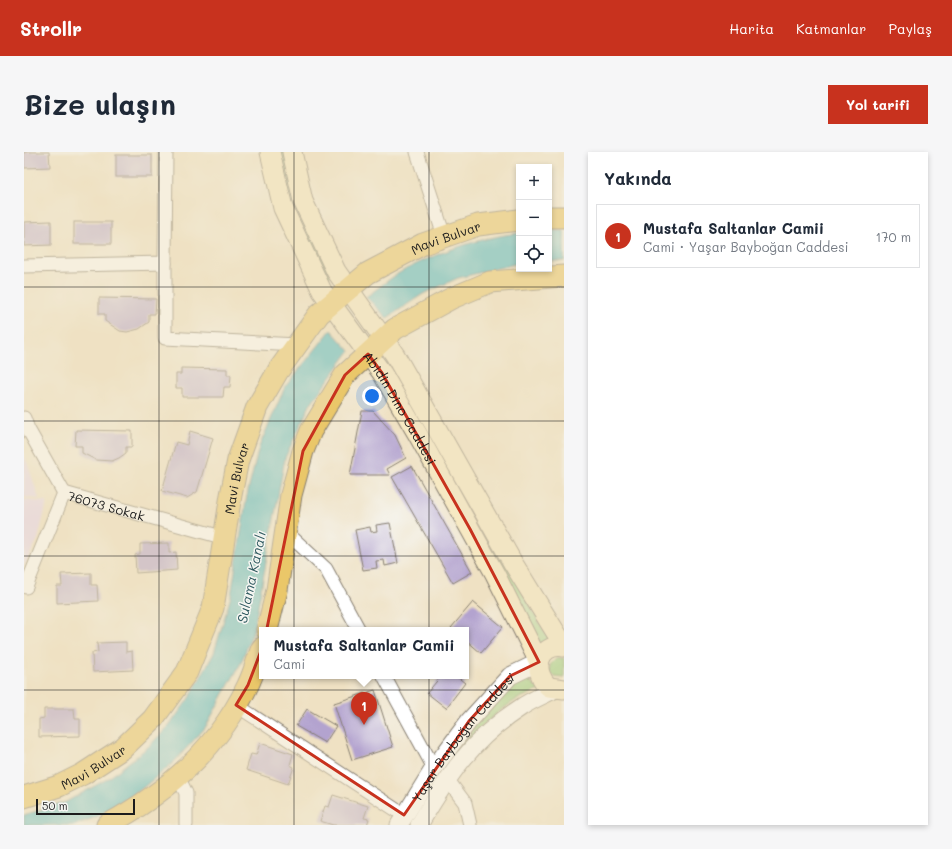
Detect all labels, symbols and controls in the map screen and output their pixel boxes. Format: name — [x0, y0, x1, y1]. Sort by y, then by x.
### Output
text: Strollr — [20, 16, 82, 41]
text: Harita — [729, 19, 774, 38]
text: Katmanlar — [796, 19, 866, 38]
text: Paylaş — [888, 19, 932, 38]
button: Yol tarifi — [828, 85, 928, 124]
text: Bize ulaşın — [24, 86, 176, 122]
map controls — [516, 164, 552, 272]
button: + — [516, 164, 552, 200]
text: Yakında — [604, 167, 672, 189]
button: − — [516, 200, 552, 236]
street label: Mavi Bulvar — [407, 216, 483, 258]
text: Mustafa Saltanlar Camii — [643, 218, 824, 238]
text: 1 — [615, 228, 621, 245]
text: 170 m — [875, 228, 911, 245]
button: locate — [516, 236, 552, 272]
text: Cami · Yaşar Bayboğan Caddesi — [643, 238, 849, 255]
street label: Abidin Dino Caddesi — [360, 347, 441, 467]
your location — [362, 386, 382, 406]
street label: Mavi Bulvar — [220, 440, 252, 515]
street label: 76073 Sokak — [66, 486, 147, 524]
water label: Sulama Kanalı — [232, 529, 270, 625]
popup — [259, 627, 469, 679]
text: Mustafa Saltanlar Camii — [273, 635, 455, 655]
text: Cami — [273, 655, 305, 672]
street label: Yaşar Bayboğan Caddesi — [407, 667, 516, 805]
pin: 1 — [351, 692, 377, 725]
street label: Mavi Bulvar — [57, 740, 129, 792]
scale bar — [36, 797, 135, 816]
text: 50 m — [42, 798, 68, 813]

